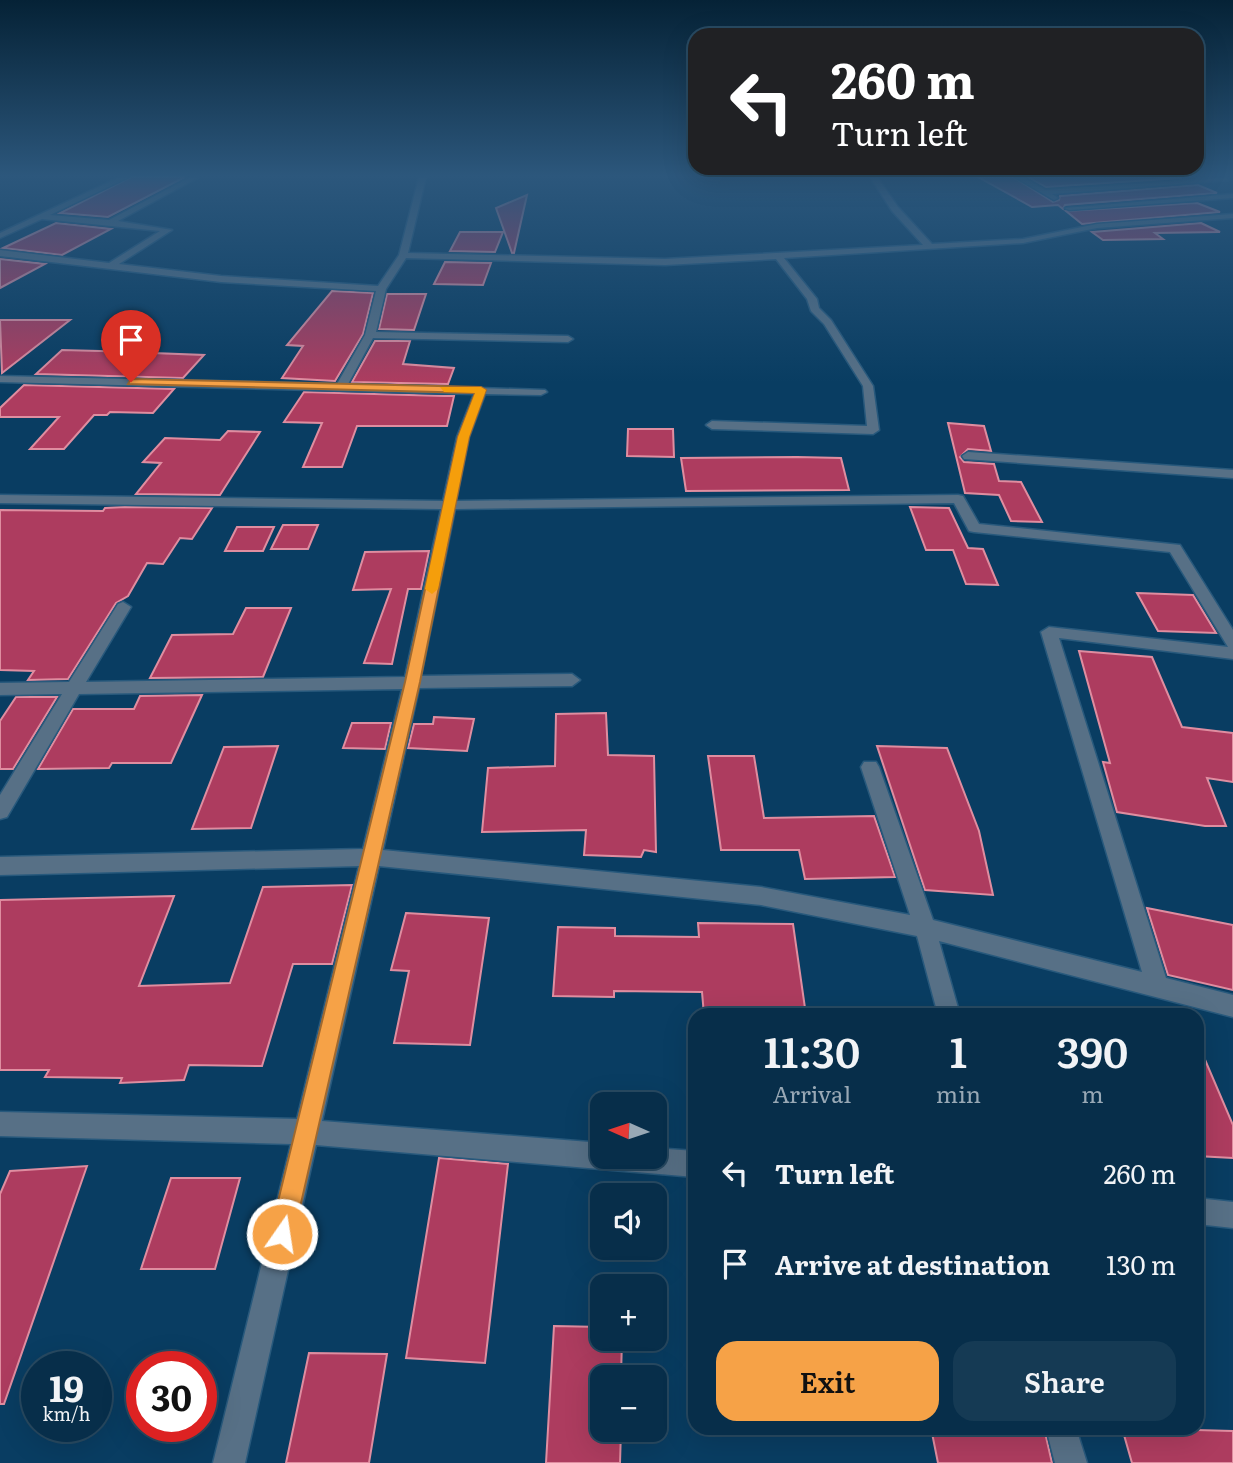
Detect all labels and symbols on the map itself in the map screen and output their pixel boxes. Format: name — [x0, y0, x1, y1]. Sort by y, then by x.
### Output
pin — [101, 310, 161, 382]
north arrow — [590, 1092, 667, 1169]
position arrow — [245, 1197, 319, 1271]
speed limit sign: 30 — [126, 1351, 217, 1442]

